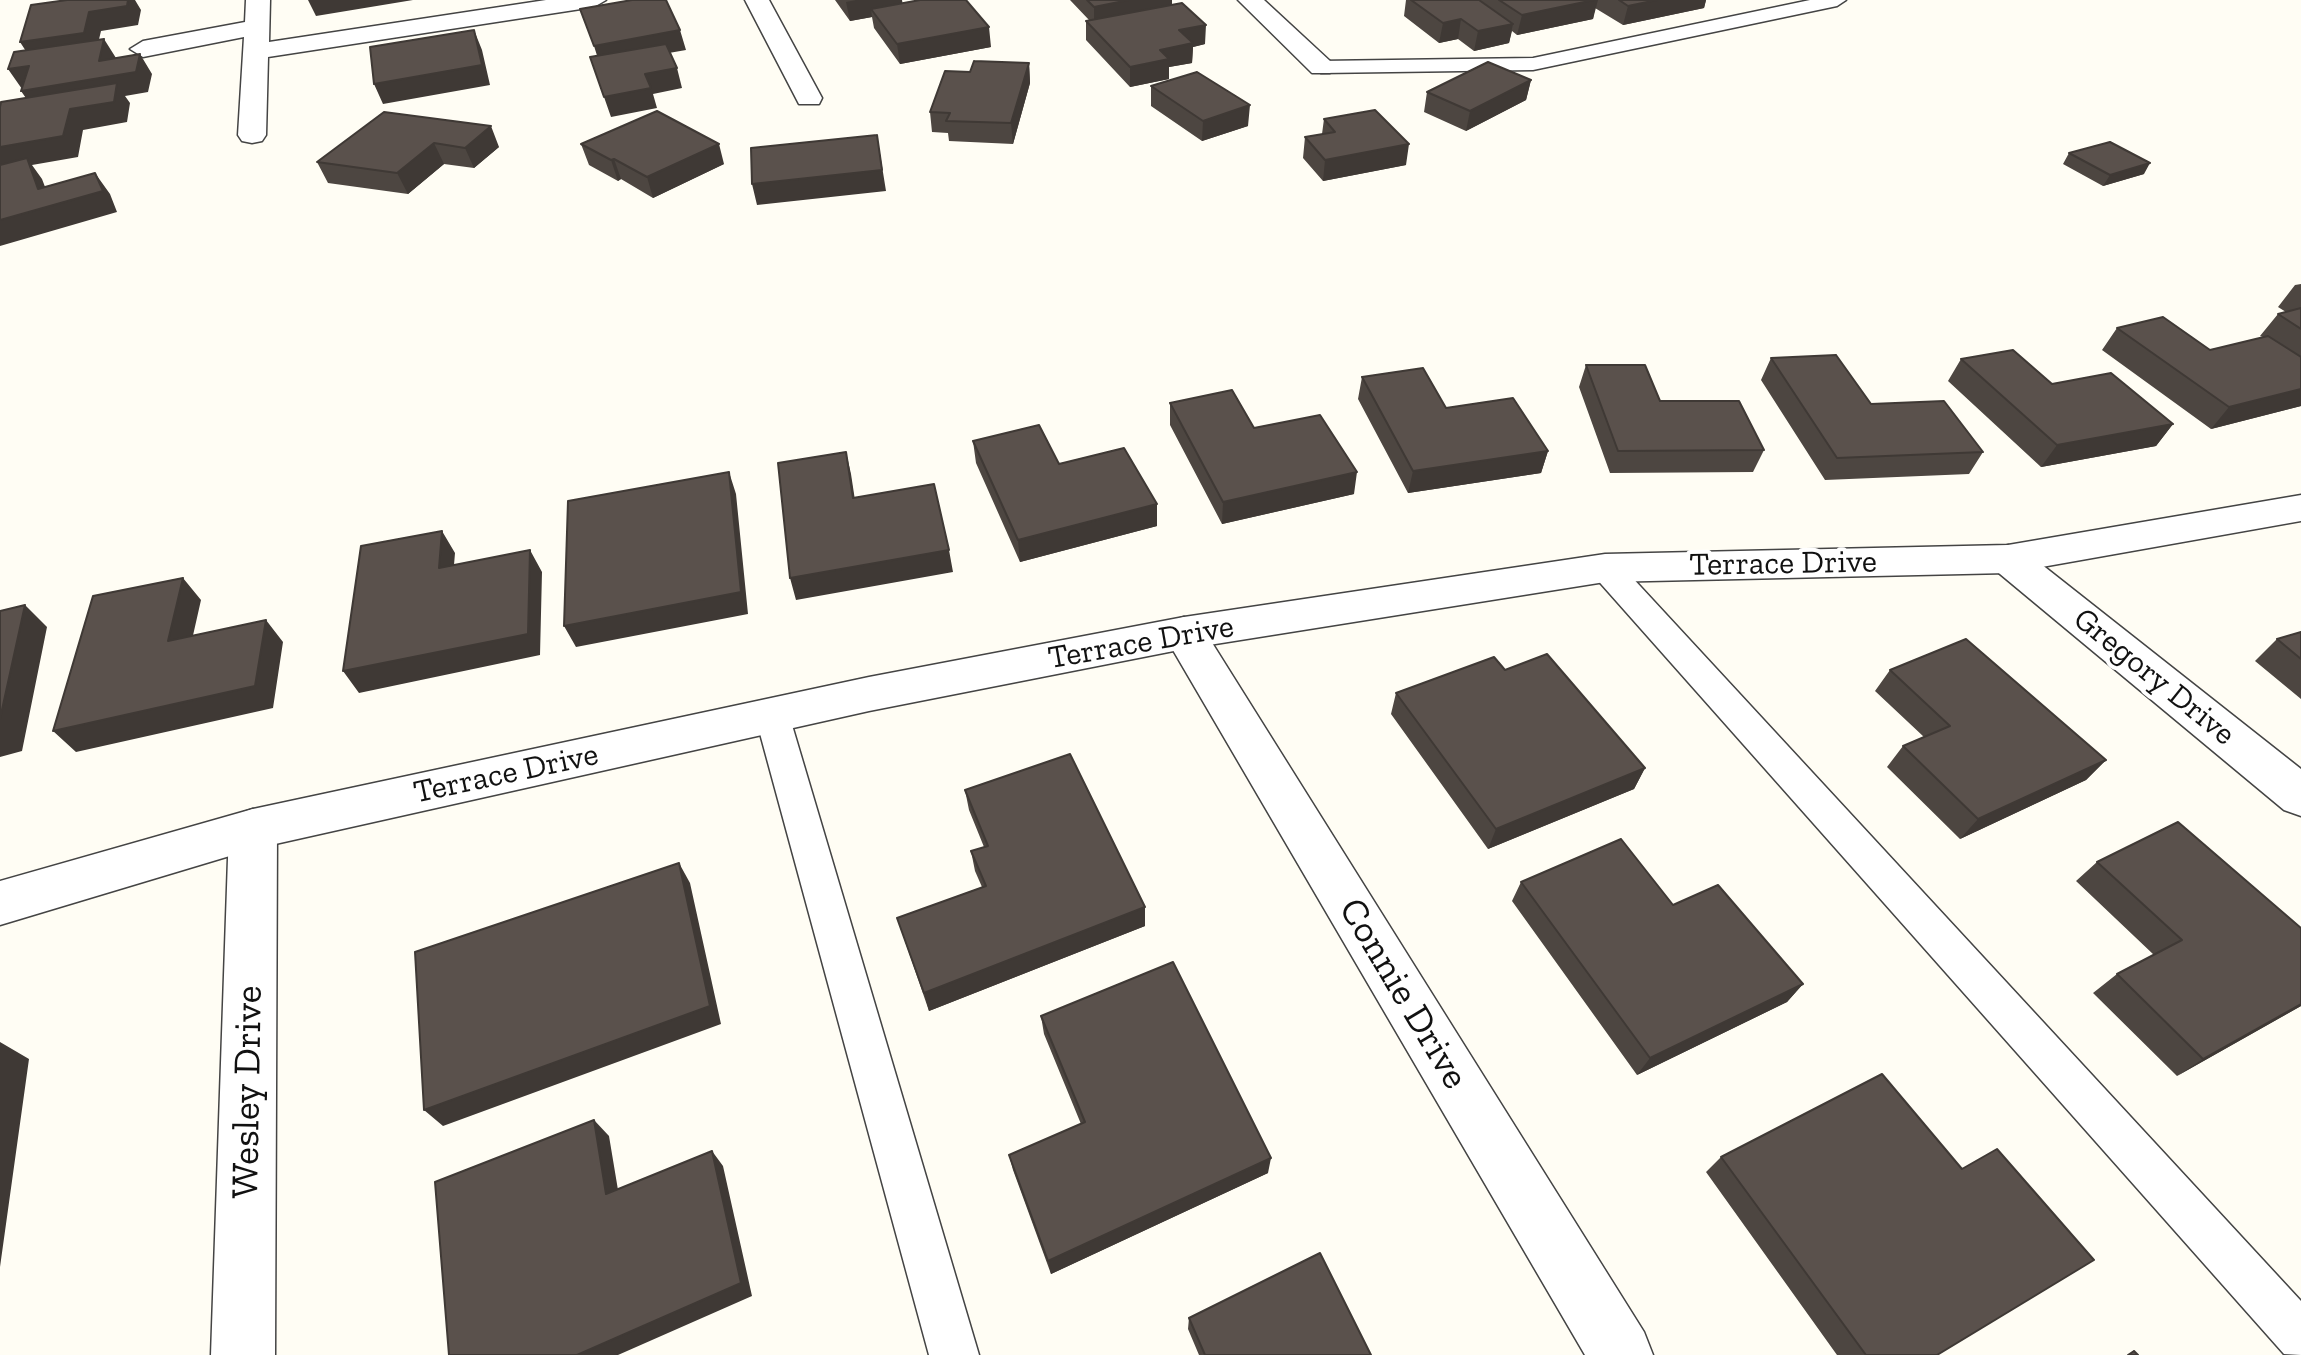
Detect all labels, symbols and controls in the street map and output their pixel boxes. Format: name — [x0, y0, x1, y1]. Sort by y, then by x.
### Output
street label: Terrace Drive — [1689, 543, 1877, 585]
street label: Gregory Drive — [2065, 600, 2243, 754]
street label: Terrace Drive — [1045, 608, 1237, 678]
street label: Terrace Drive — [410, 736, 602, 812]
street label: Connie Drive — [1328, 890, 1478, 1098]
street label: Wesley Drive — [223, 985, 273, 1199]

